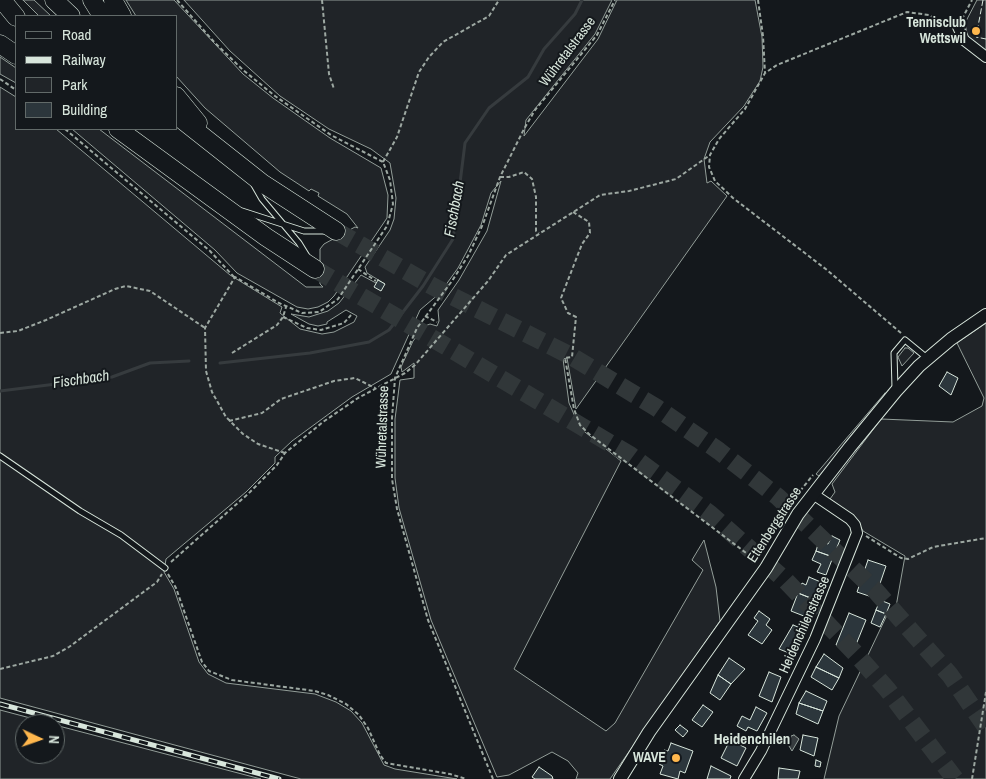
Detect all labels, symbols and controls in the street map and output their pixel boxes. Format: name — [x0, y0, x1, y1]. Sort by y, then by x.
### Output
street label: Wühretalstrasse — [536, 14, 600, 90]
legend — [15, 15, 178, 130]
place label: Tennisclub Wettswil — [906, 15, 966, 48]
text: Road — [62, 24, 91, 45]
marker: Tennisclub Wettswil — [970, 25, 982, 37]
text: Railway — [62, 49, 106, 70]
text: Park — [62, 74, 87, 95]
text: Building — [62, 99, 107, 120]
water label: Fischbach — [441, 179, 469, 239]
water label: Fischbach — [52, 367, 110, 393]
street label: Wühretalstrasse — [373, 385, 393, 469]
street label: Ettenbergstrasse — [744, 484, 806, 566]
street label: Heidenchilenstrasse — [776, 574, 834, 676]
north arrow — [15, 714, 65, 764]
district label: Heidenchilen — [714, 731, 790, 749]
text: N — [45, 735, 63, 744]
place label: WAVE — [633, 750, 666, 766]
marker: WAVE — [670, 752, 682, 764]

